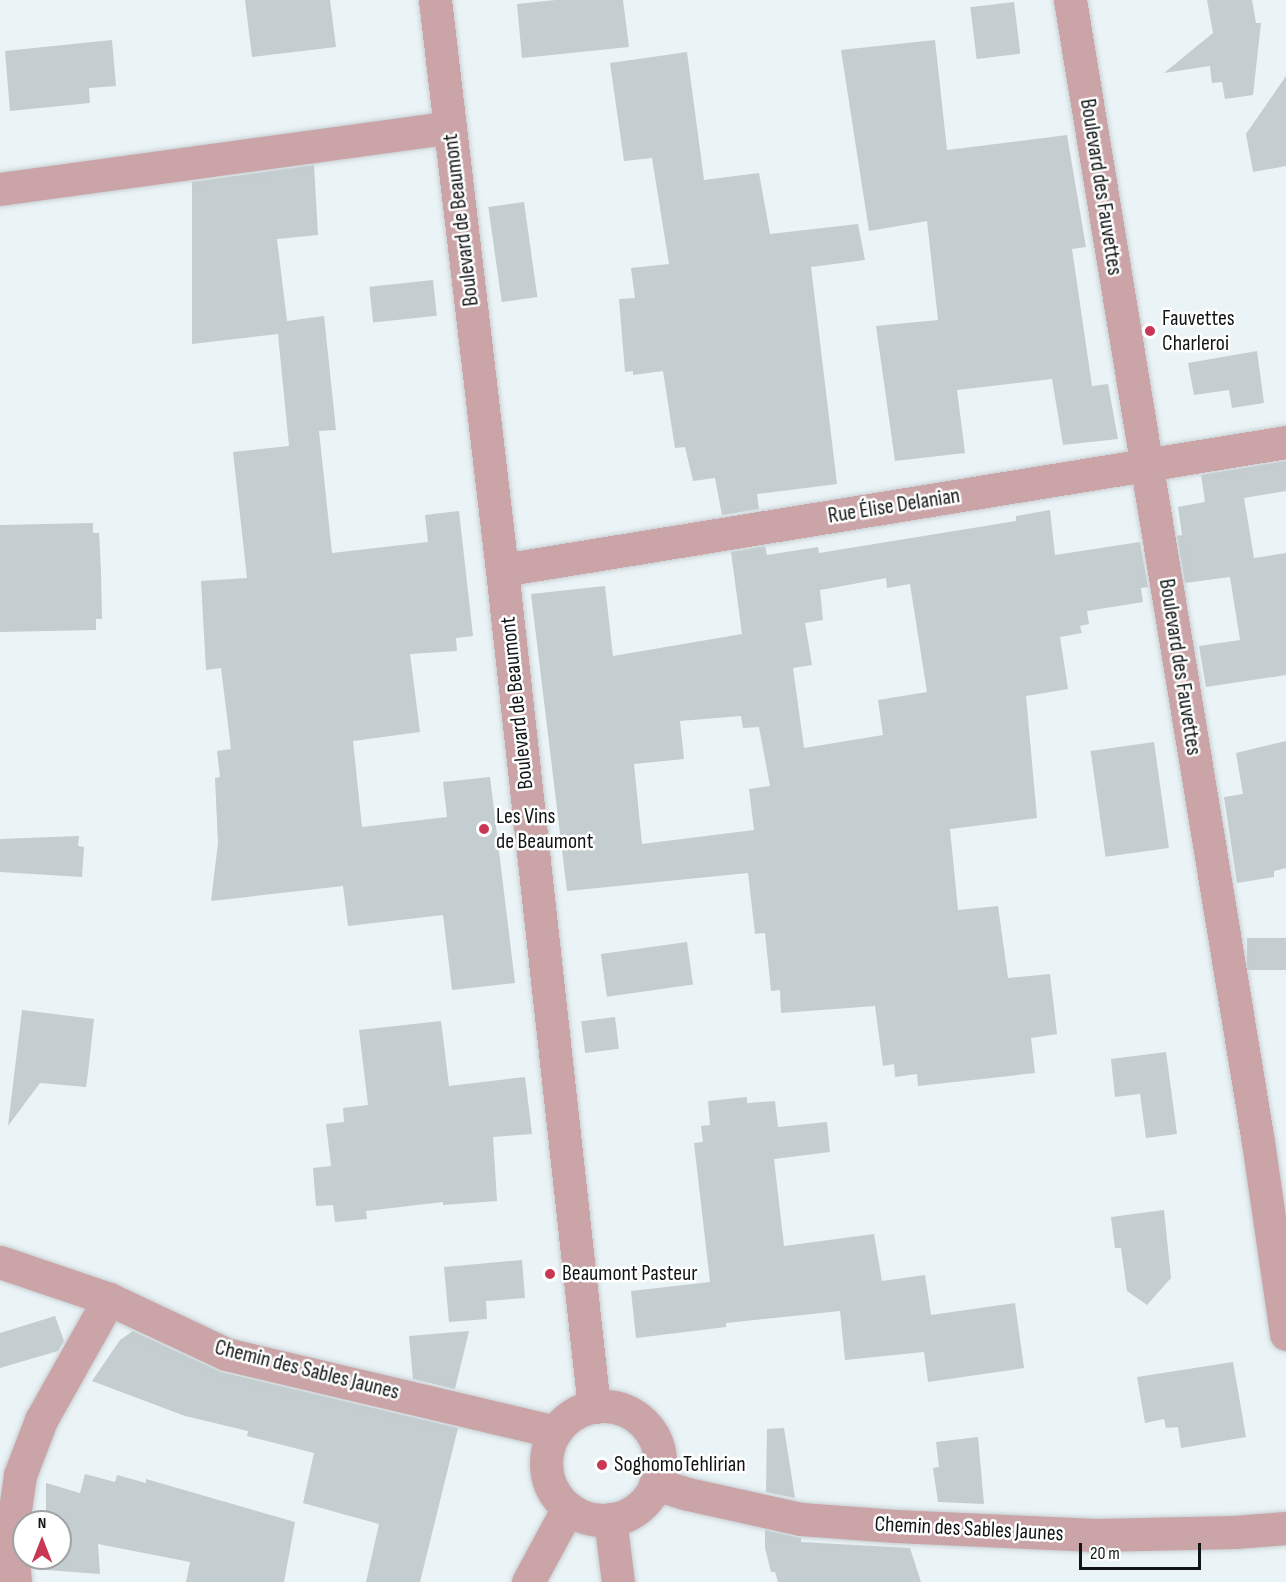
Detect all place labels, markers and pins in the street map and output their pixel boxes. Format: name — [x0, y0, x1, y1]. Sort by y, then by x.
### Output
place label: Fauvettes Charleroi — [1162, 305, 1235, 356]
marker: Fauvettes Charleroi — [1143, 324, 1157, 338]
place label: Les Vins de Beaumont — [496, 803, 593, 854]
marker: Les Vins de Beaumont — [477, 822, 491, 836]
place label: Beaumont Pasteur — [562, 1261, 698, 1287]
marker: Beaumont Pasteur — [543, 1267, 557, 1281]
place label: SoghomoTehlirian — [614, 1452, 746, 1478]
marker: SoghomoTehlirian — [595, 1458, 609, 1472]

